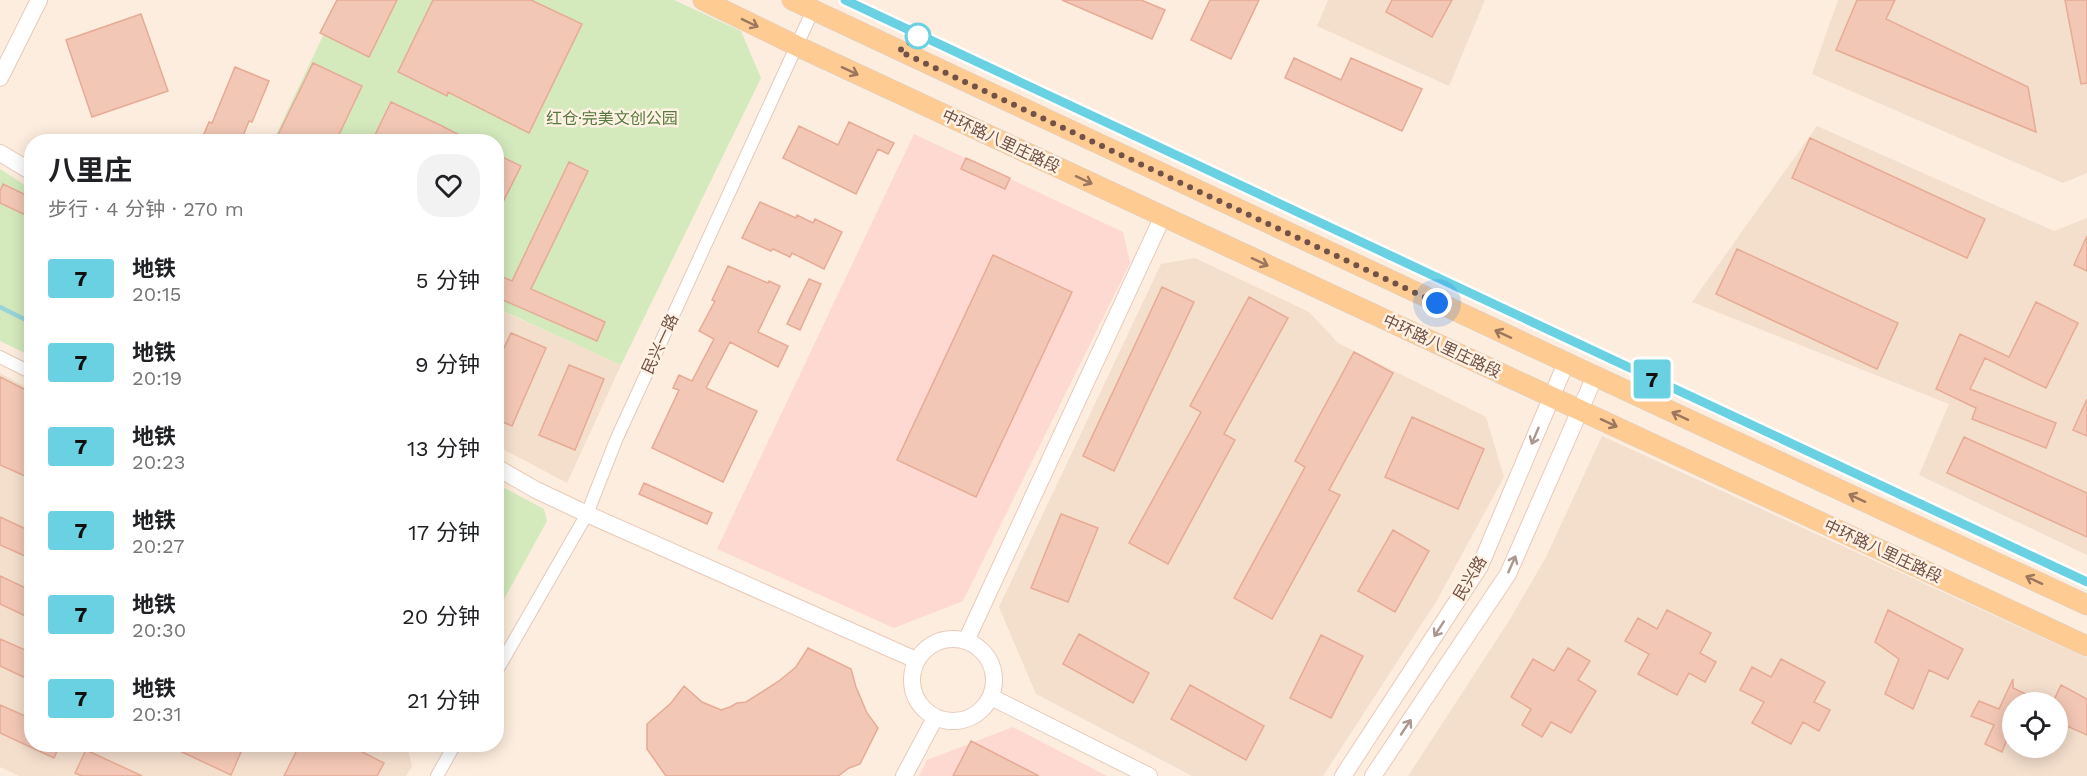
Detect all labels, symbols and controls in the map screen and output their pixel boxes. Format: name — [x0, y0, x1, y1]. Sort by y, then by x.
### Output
one-way arrow — [740, 18, 758, 29]
unlabelled marker — [905, 23, 931, 49]
one-way arrow — [840, 65, 858, 77]
street label: 中环路八里庄路段 — [939, 105, 1063, 177]
park label: 红仓·完美文创公园 — [546, 109, 678, 128]
text: 八里庄 — [48, 154, 132, 187]
button: heart — [417, 154, 480, 217]
one-way arrow — [1074, 174, 1092, 186]
text: 步行 · 4 分钟 · 270 m — [48, 197, 244, 221]
text: 地铁 — [132, 256, 176, 281]
one-way arrow — [1251, 256, 1269, 268]
text: 7 — [75, 266, 87, 291]
text: 5 分钟 — [416, 268, 480, 293]
text: 20:15 — [132, 282, 181, 306]
your location — [1422, 288, 1452, 318]
street label: 中环路八里庄路段 — [1380, 310, 1504, 382]
street label: 民兴一路 — [638, 311, 682, 377]
one-way arrow — [1495, 327, 1513, 339]
text: 地铁 — [132, 340, 176, 365]
text: 7 — [75, 350, 87, 375]
text: 9 分钟 — [415, 352, 480, 377]
line badge: 7 — [1632, 360, 1672, 398]
text: 20:19 — [132, 366, 182, 390]
text: 7 — [1646, 367, 1658, 392]
one-way arrow — [1672, 410, 1690, 421]
one-way arrow — [1599, 418, 1617, 430]
text: 地铁 — [132, 424, 176, 449]
one-way arrow — [1529, 427, 1540, 445]
text: 7 — [75, 434, 87, 459]
text: 13 分钟 — [407, 436, 480, 461]
text: 20:23 — [132, 450, 185, 474]
one-way arrow — [1848, 492, 1867, 503]
text: 地铁 — [132, 508, 176, 533]
street label: 中环路八里庄路段 — [1821, 515, 1945, 587]
text: 7 — [75, 518, 87, 543]
text: 17 分钟 — [408, 520, 480, 545]
text: 20:27 — [132, 534, 185, 558]
street label: 民兴路 — [1449, 553, 1491, 603]
one-way arrow — [1507, 555, 1518, 574]
one-way arrow — [2025, 574, 2043, 585]
text: 地铁 — [132, 592, 176, 617]
text: 7 — [75, 602, 87, 627]
text: 20 分钟 — [402, 604, 480, 629]
text: 20:30 — [132, 618, 186, 642]
one-way arrow — [1433, 620, 1445, 637]
text: 地铁 — [132, 676, 176, 701]
text: 7 — [75, 686, 87, 711]
text: 21 分钟 — [407, 688, 480, 713]
map controls — [2002, 692, 2068, 758]
button: locate — [2002, 692, 2068, 758]
text: 20:31 — [132, 702, 181, 726]
one-way arrow — [1400, 720, 1412, 736]

